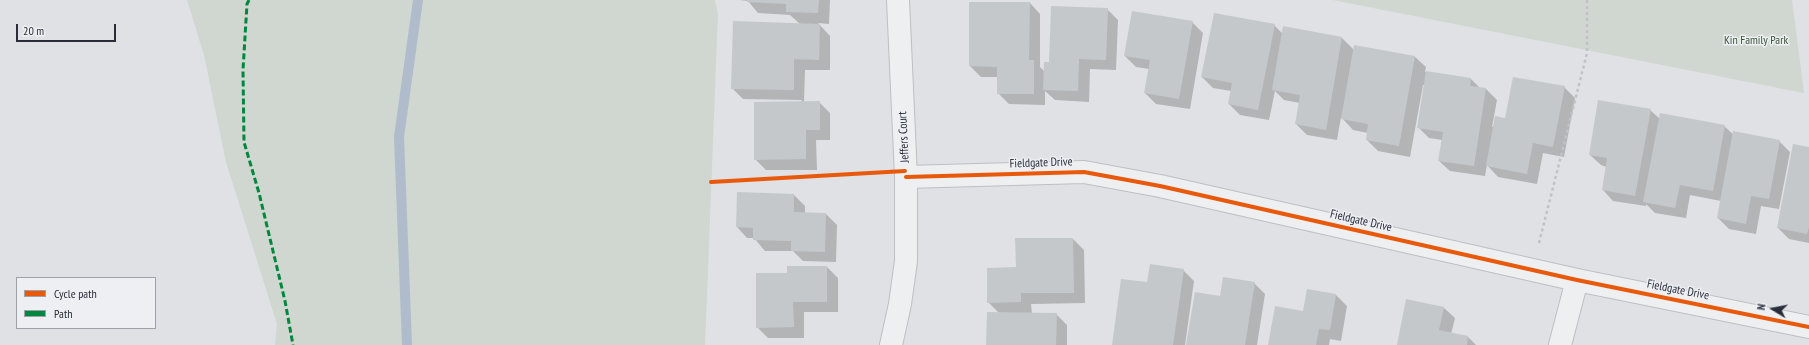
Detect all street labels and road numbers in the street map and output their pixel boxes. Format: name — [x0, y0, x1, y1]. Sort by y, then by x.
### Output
street label: Jeffers Court — [895, 111, 913, 163]
street label: Fieldgate Drive — [1009, 155, 1073, 171]
street label: Fieldgate Drive — [1329, 207, 1393, 235]
street label: Fieldgate Drive — [1646, 277, 1710, 303]

